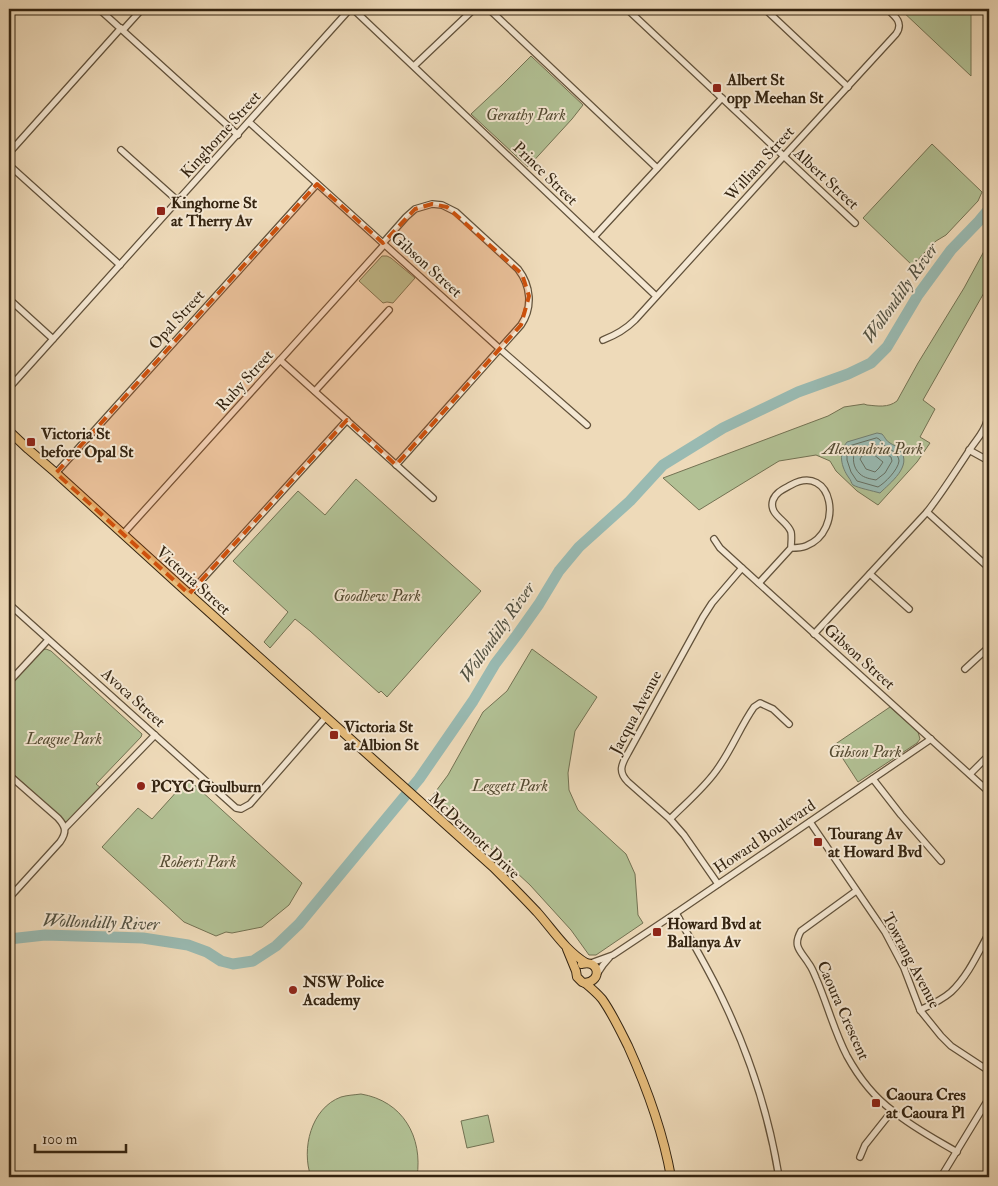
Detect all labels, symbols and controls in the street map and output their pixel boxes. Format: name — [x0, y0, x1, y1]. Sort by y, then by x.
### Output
place label: Albert St opp Meehan St — [726, 70, 824, 109]
marker: Albert St opp Meehan St — [711, 82, 723, 94]
street label: Kinghorne Street — [176, 87, 265, 182]
park label: Gerathy Park — [486, 105, 566, 125]
street label: William Street — [720, 122, 799, 206]
street label: Prince Street — [509, 138, 582, 210]
street label: Albert Street — [789, 143, 863, 214]
place label: Kinghorne St at Therry Av — [171, 193, 258, 232]
marker: Kinghorne St at Therry Av — [155, 205, 167, 217]
street label: Gibson Street — [387, 228, 466, 302]
water label: Wollondilly River — [857, 238, 944, 348]
street label: Opal Street — [145, 286, 210, 354]
street label: Ruby Street — [212, 346, 278, 416]
place label: Victoria St before Opal St — [40, 424, 134, 463]
marker: Victoria St before Opal St — [25, 436, 37, 448]
park label: Alexandria Park — [821, 439, 924, 459]
street label: Victoria Street — [152, 542, 235, 619]
water label: Wollondilly River — [454, 577, 541, 687]
park label: Goodhew Park — [333, 586, 421, 606]
street label: Gibson Street — [820, 620, 899, 694]
street label: Avoca Street — [96, 663, 169, 732]
street label: Jacqua Avenue — [605, 667, 667, 759]
place label: Victoria St at Albion St — [343, 717, 420, 755]
park label: League Park — [25, 729, 102, 749]
marker: Victoria St at Albion St — [328, 729, 340, 741]
park label: Gibson Park — [828, 742, 902, 762]
park label: Leggett Park — [471, 776, 549, 796]
place label: PCYC Goulburn — [151, 777, 262, 797]
marker: PCYC Goulburn — [135, 780, 147, 792]
street label: McDermott Drive — [424, 788, 524, 883]
street label: Howard Boulevard — [710, 795, 819, 878]
place label: Tourang Av at Howard Bvd — [827, 824, 922, 862]
marker: Tourang Av at Howard Bvd — [812, 836, 824, 848]
park label: Roberts Park — [159, 852, 237, 872]
water label: Wollondilly River — [42, 909, 161, 936]
street label: Towrang Avenue — [877, 909, 945, 1012]
place label: Howard Bvd at Ballanya Av — [667, 914, 762, 953]
marker: Howard Bvd at Ballanya Av — [651, 926, 663, 938]
street label: Caoura Crescent — [812, 958, 874, 1063]
place label: NSW Police Academy — [302, 972, 384, 1011]
marker: NSW Police Academy — [287, 984, 299, 996]
place label: Caoura Cres at Caoura Pl — [886, 1085, 966, 1123]
marker: Caoura Cres at Caoura Pl — [870, 1097, 882, 1109]
scale bar — [35, 1121, 126, 1153]
text: 100 m — [42, 1130, 78, 1149]

